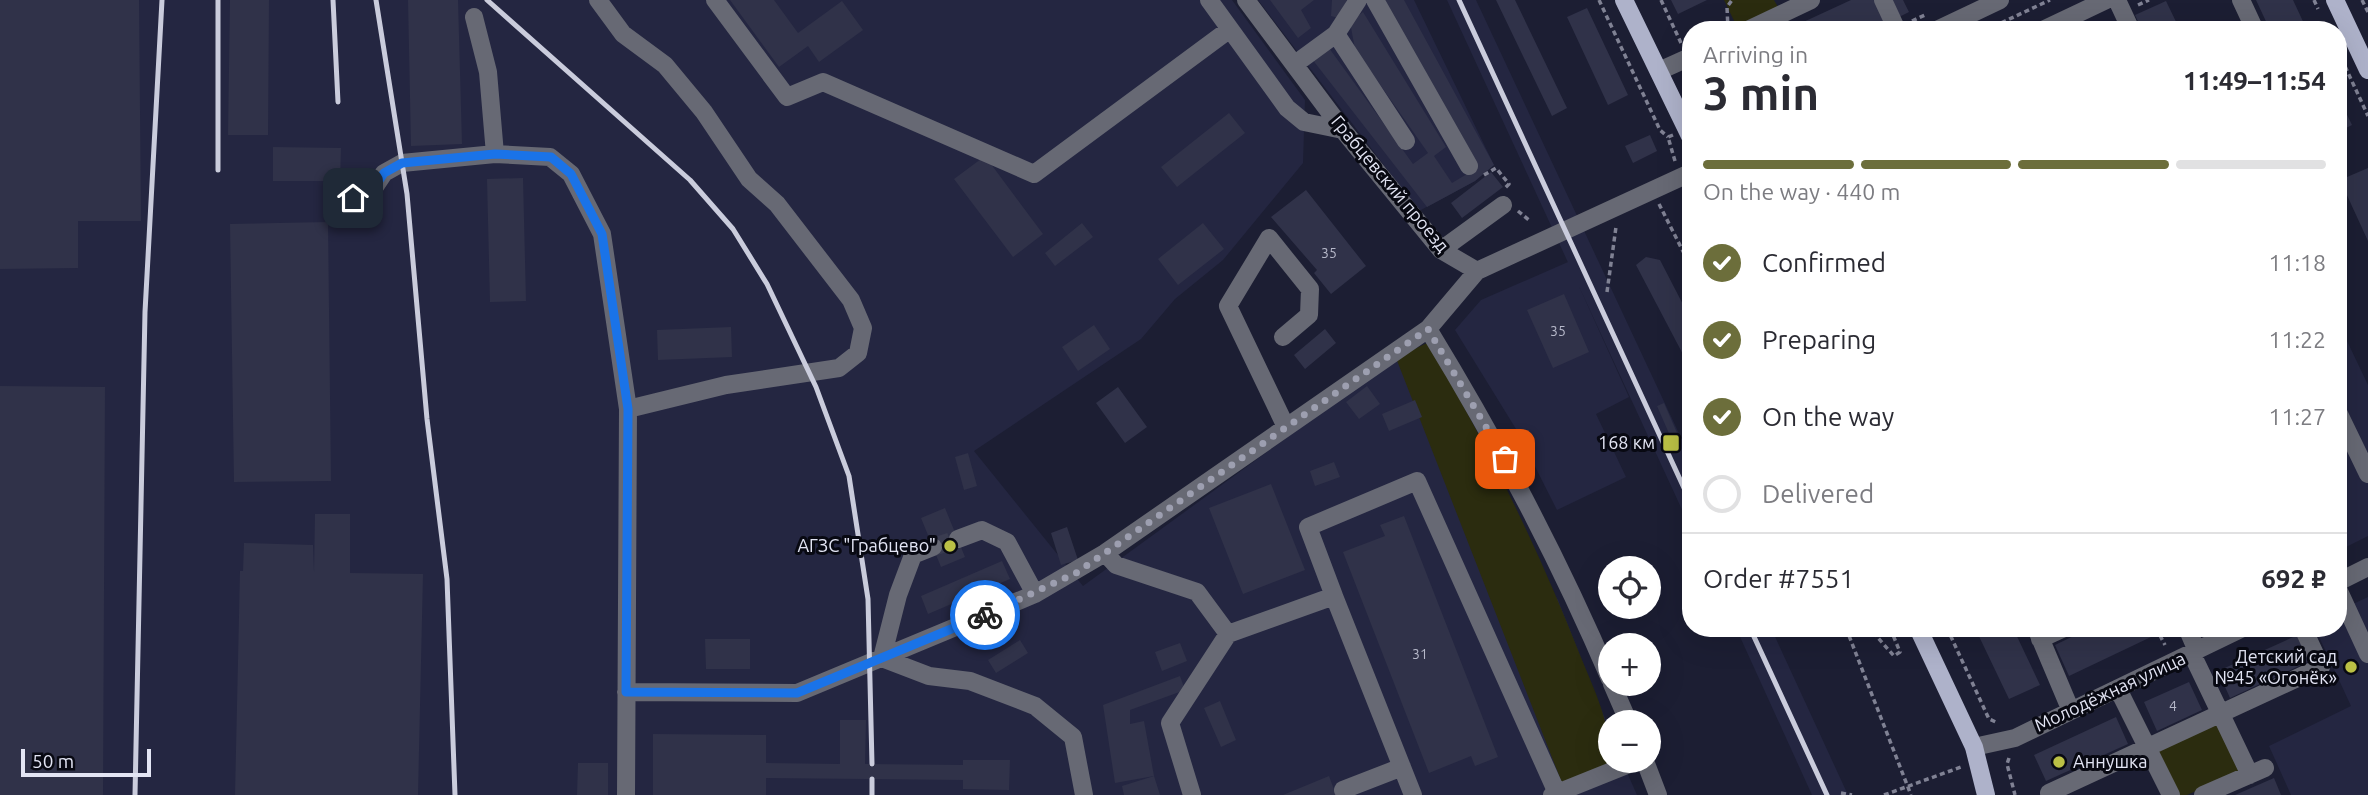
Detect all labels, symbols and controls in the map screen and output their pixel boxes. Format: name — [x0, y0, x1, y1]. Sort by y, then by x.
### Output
text: Arriving in — [1703, 42, 1808, 67]
text: 11:49–11:54 — [2183, 66, 2326, 95]
text: 3 min — [1703, 67, 1819, 119]
street label: Грабцевский проезд — [1328, 111, 1454, 256]
pin — [323, 168, 383, 228]
icon: home — [334, 179, 372, 217]
text: On the way · 440 m — [1703, 179, 1900, 204]
icon: check — [1703, 244, 1741, 282]
house number: 35 — [1321, 245, 1337, 261]
text: Confirmed — [1762, 248, 1886, 277]
text: 11:18 — [2268, 250, 2326, 275]
icon: check — [1703, 321, 1741, 359]
house number: 35 — [1550, 323, 1566, 339]
text: Preparing — [1762, 325, 1876, 354]
text: 11:22 — [2268, 327, 2326, 352]
icon: check — [1703, 398, 1741, 436]
text: On the way — [1762, 402, 1894, 431]
text: 11:27 — [2268, 404, 2326, 429]
pin — [1475, 429, 1535, 489]
place label: 168 км — [1598, 432, 1655, 452]
marker: 168 км — [1661, 433, 1681, 453]
icon: bag — [1486, 440, 1524, 478]
text: Delivered — [1762, 479, 1874, 508]
place label: АГЗС "Грабцево" — [797, 535, 936, 555]
marker: АГЗС "Грабцево" — [942, 538, 958, 554]
map controls — [1598, 556, 1661, 773]
button: locate — [1598, 556, 1661, 619]
text: Order #7551 — [1703, 564, 1854, 593]
text: 692 ₽ — [2261, 564, 2326, 593]
courier — [950, 580, 1020, 650]
icon: bike — [966, 596, 1004, 634]
button: + — [1598, 633, 1661, 696]
house number: 31 — [1412, 646, 1428, 662]
place label: Детский сад №45 «Огонёк» — [2214, 646, 2337, 687]
street label: Молодёжная улица — [2031, 647, 2188, 735]
marker: Детский сад №45 «Огонёк» — [2343, 659, 2359, 675]
house number: 4 — [2169, 698, 2177, 714]
button: − — [1598, 710, 1661, 773]
scale bar — [21, 746, 150, 778]
text: 50 m — [32, 750, 74, 772]
place label: Аннушка — [2073, 751, 2148, 771]
marker: Аннушка — [2051, 754, 2067, 770]

